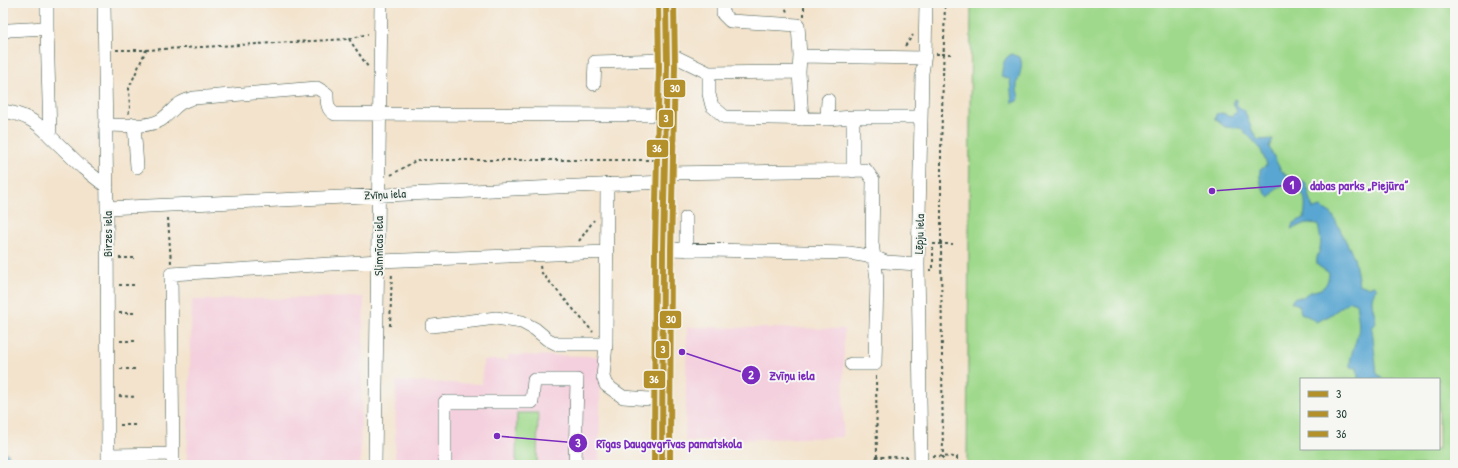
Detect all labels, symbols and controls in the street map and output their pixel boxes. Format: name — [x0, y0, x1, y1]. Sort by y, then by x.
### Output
line badge: 30 — [663, 79, 686, 98]
text: 30 — [670, 81, 680, 95]
line badge: 3 — [658, 109, 674, 128]
text: 3 — [664, 111, 669, 125]
line badge: 36 — [646, 139, 669, 158]
text: 36 — [652, 141, 662, 155]
callout: dabas parks „Piejūra” — [1282, 173, 1416, 198]
text: 1 — [1290, 176, 1295, 193]
text: dabas parks „Piejūra” — [1310, 176, 1408, 195]
street label: Zvīņu iela — [364, 184, 407, 204]
street label: Birzes iela — [99, 211, 116, 257]
street label: Lēpju iela — [910, 213, 928, 254]
street label: Slimnīcas iela — [370, 216, 387, 276]
line badge: 30 — [659, 310, 682, 329]
text: 30 — [666, 312, 676, 326]
line badge: 3 — [655, 340, 670, 359]
text: 3 — [661, 342, 666, 356]
callout: Zvīņu iela — [741, 363, 823, 388]
text: 2 — [748, 366, 754, 383]
text: Zvīņu iela — [769, 366, 816, 384]
line badge: 36 — [643, 370, 666, 389]
text: 36 — [649, 372, 659, 386]
legend — [1300, 378, 1440, 450]
text: 3 — [1336, 385, 1341, 402]
text: 30 — [1336, 405, 1347, 422]
text: 36 — [1336, 425, 1346, 442]
callout: Rīgas Daugavgrīvas pamatskola — [568, 431, 750, 456]
text: 3 — [575, 434, 581, 451]
text: Rīgas Daugavgrīvas pamatskola — [596, 434, 743, 453]

